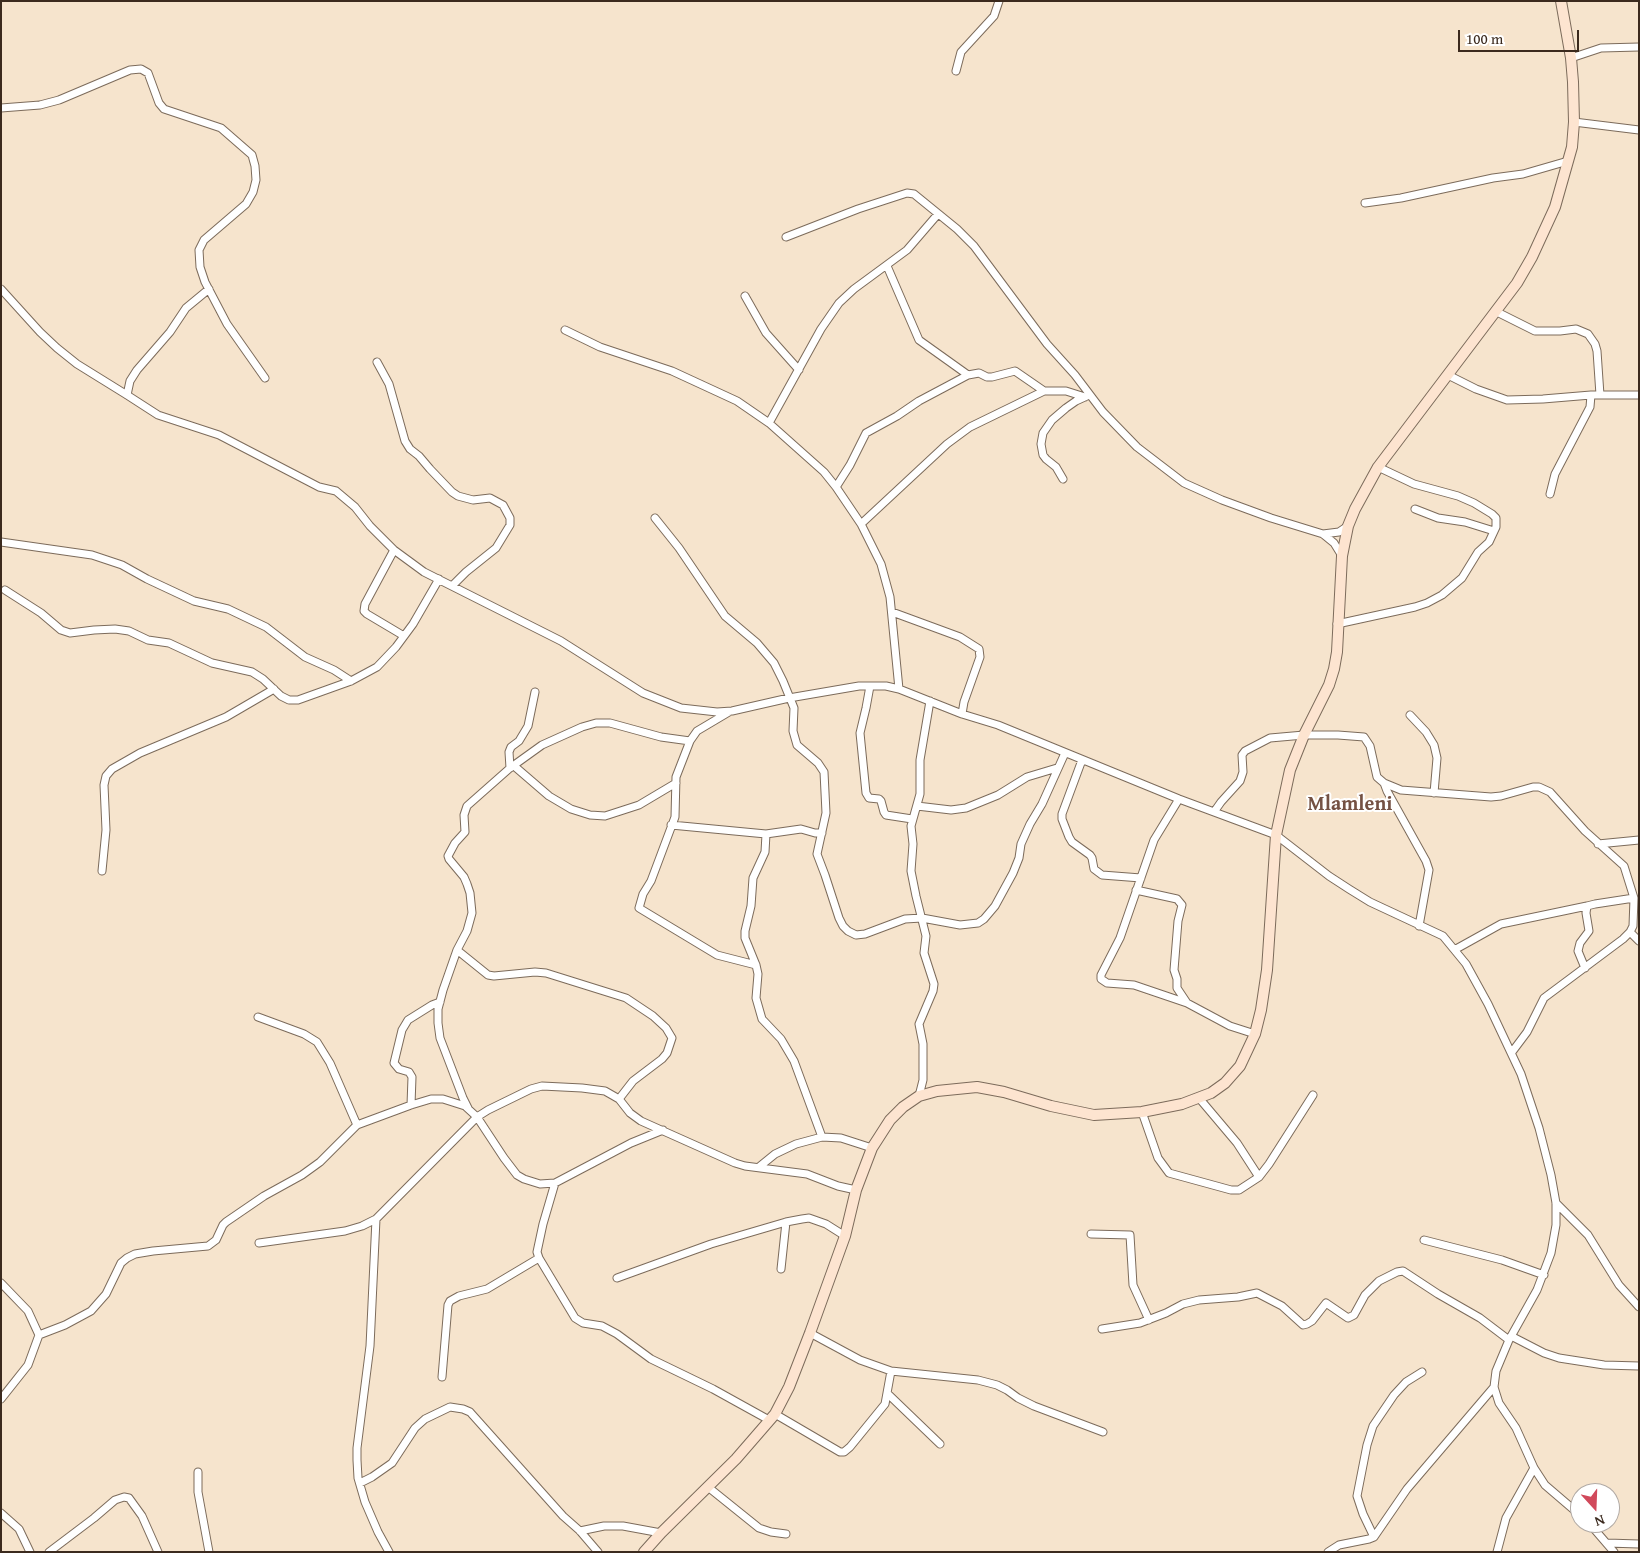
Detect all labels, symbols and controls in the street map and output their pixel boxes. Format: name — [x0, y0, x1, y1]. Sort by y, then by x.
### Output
scale bar — [1460, 20, 1581, 52]
text: 100 m — [1466, 28, 1503, 49]
district label: Mlamleni — [1308, 793, 1392, 817]
north arrow — [1570, 1483, 1620, 1533]
text: N — [1592, 1510, 1608, 1532]

